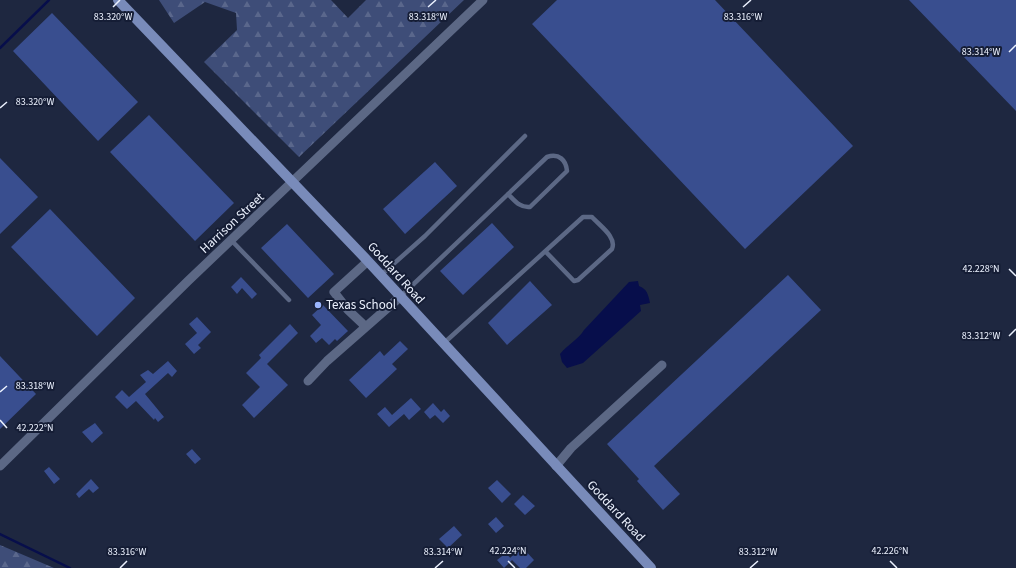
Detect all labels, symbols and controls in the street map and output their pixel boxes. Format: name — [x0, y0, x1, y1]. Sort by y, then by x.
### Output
text: 83.320°W — [94, 10, 132, 24]
text: 83.318°W — [409, 10, 447, 24]
text: 83.316°W — [724, 10, 762, 24]
text: 83.314°W — [962, 45, 1000, 59]
text: 83.320°W — [16, 95, 54, 109]
street label: Harrison Street — [196, 188, 269, 258]
street label: Goddard Road — [363, 238, 429, 308]
text: 42.228°N — [962, 262, 1000, 276]
place label: Texas School — [326, 296, 396, 314]
marker: Texas School — [313, 300, 323, 310]
text: 83.312°W — [962, 329, 1000, 343]
text: 83.318°W — [16, 379, 54, 393]
text: 42.222°N — [16, 421, 54, 435]
street label: Goddard Road — [583, 476, 649, 546]
text: 42.224°N — [489, 544, 527, 558]
text: 42.226°N — [871, 544, 909, 558]
text: 83.316°W — [108, 545, 146, 559]
text: 83.314°W — [424, 545, 462, 559]
text: 83.312°W — [739, 545, 777, 559]

